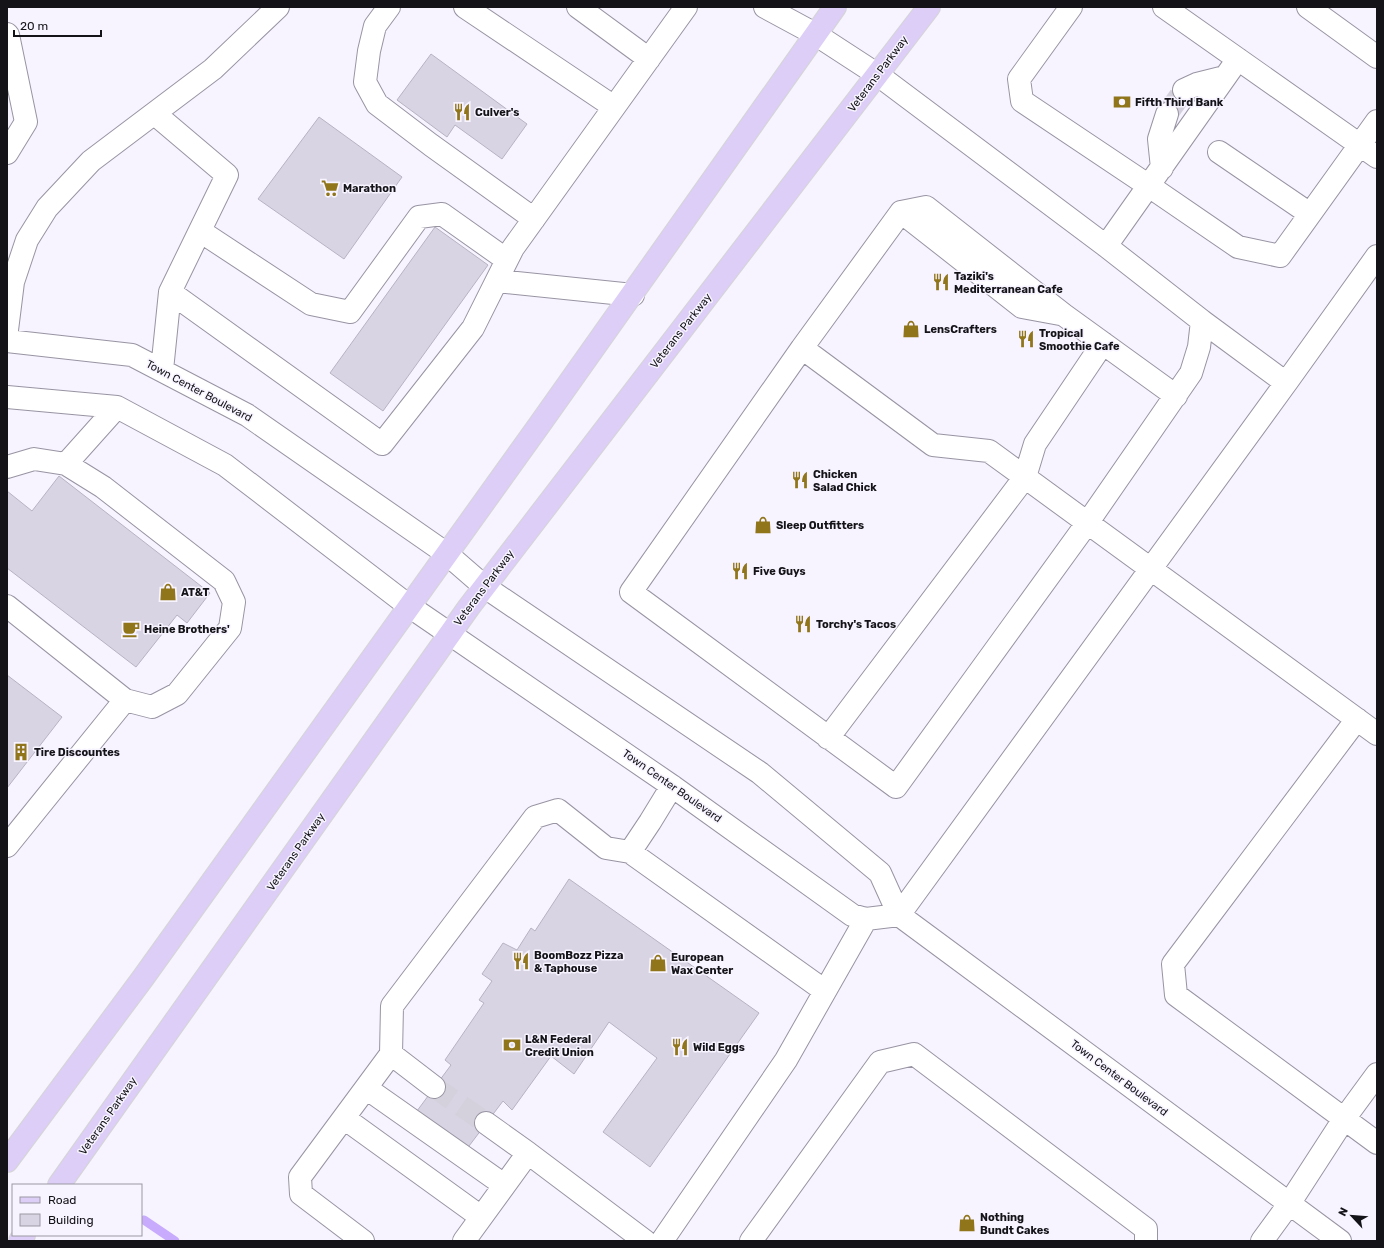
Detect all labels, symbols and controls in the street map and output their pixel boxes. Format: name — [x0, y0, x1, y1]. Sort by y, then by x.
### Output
scale bar — [14, 12, 101, 38]
text: 20 m — [20, 19, 48, 33]
street label: Veterans Parkway — [845, 33, 911, 115]
bank icon: Fifth Third Bank — [1112, 92, 1132, 112]
place label: Fifth Third Bank — [1135, 96, 1224, 109]
restaurant icon: Culver's — [452, 102, 472, 122]
place label: Culver's — [475, 106, 519, 119]
supermarket icon: Marathon — [320, 178, 340, 198]
place label: Marathon — [343, 182, 396, 195]
place label: Taziki's Mediterranean Cafe — [954, 270, 1063, 296]
restaurant icon: Taziki's Mediterranean Cafe — [931, 272, 951, 292]
street label: Veterans Parkway — [648, 291, 714, 371]
shop icon: LensCrafters — [901, 319, 921, 339]
place label: LensCrafters — [924, 323, 997, 336]
place label: Tropical Smoothie Cafe — [1039, 327, 1120, 353]
restaurant icon: Tropical Smoothie Cafe — [1016, 329, 1036, 349]
street label: Town Center Boulevard — [144, 357, 254, 425]
place label: Chicken Salad Chick — [813, 468, 877, 494]
restaurant icon: Chicken Salad Chick — [790, 470, 810, 490]
shop icon: Sleep Outfitters — [753, 515, 773, 535]
place label: Sleep Outfitters — [776, 519, 864, 532]
street label: Veterans Parkway — [451, 547, 517, 629]
restaurant icon: Five Guys — [730, 561, 750, 581]
place label: Five Guys — [753, 565, 806, 578]
shop icon: AT&T — [158, 582, 178, 602]
place label: AT&T — [181, 586, 209, 599]
restaurant icon: Torchy's Tacos — [793, 614, 813, 634]
place label: Torchy's Tacos — [816, 618, 896, 631]
cafe icon: Heine Brothers' — [121, 619, 141, 639]
place label: Heine Brothers' — [144, 623, 230, 636]
building icon: Tire Discountes — [11, 742, 31, 762]
place label: Tire Discountes — [34, 746, 120, 759]
street label: Town Center Boulevard — [620, 747, 724, 825]
street label: Veterans Parkway — [264, 811, 328, 893]
place label: BoomBozz Pizza & Taphouse — [534, 949, 623, 975]
restaurant icon: BoomBozz Pizza & Taphouse — [511, 951, 531, 971]
place label: European Wax Center — [671, 951, 733, 977]
shop icon: European Wax Center — [648, 953, 668, 973]
place label: L&N Federal Credit Union — [525, 1033, 594, 1059]
bank icon: L&N Federal Credit Union — [502, 1035, 522, 1055]
restaurant icon: Wild Eggs — [670, 1037, 690, 1057]
street label: Town Center Boulevard — [1068, 1037, 1170, 1119]
place label: Wild Eggs — [693, 1041, 745, 1054]
street label: Veterans Parkway — [76, 1075, 140, 1157]
legend — [12, 1184, 142, 1236]
text: Road — [48, 1193, 76, 1207]
north arrow — [1332, 1196, 1372, 1236]
text: N — [1336, 1205, 1351, 1218]
place label: Nothing Bundt Cakes — [980, 1211, 1049, 1237]
text: Building — [48, 1213, 94, 1227]
shop icon: Nothing Bundt Cakes — [957, 1213, 977, 1233]

